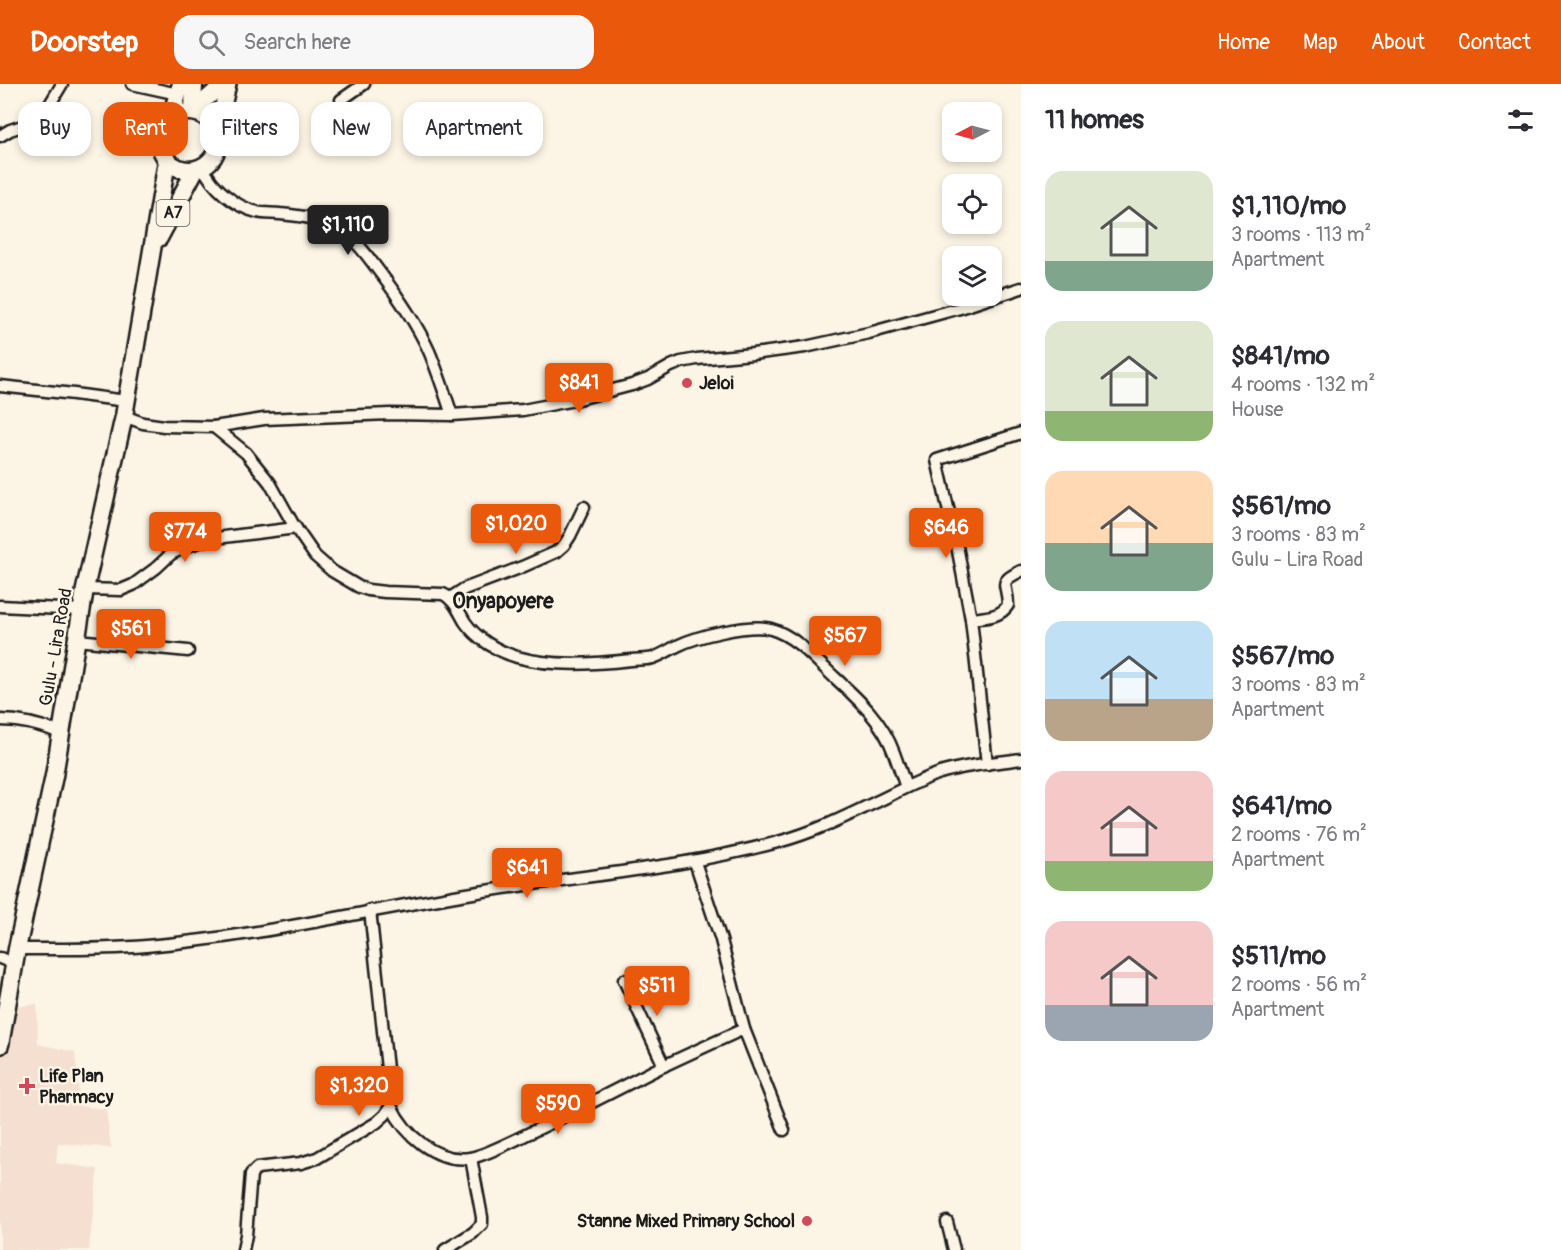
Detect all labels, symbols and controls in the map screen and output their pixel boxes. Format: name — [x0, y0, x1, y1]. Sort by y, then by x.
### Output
search box — [174, 15, 594, 69]
text: Doorstep — [30, 25, 138, 60]
icon: search — [195, 26, 228, 59]
text: Search here — [243, 28, 351, 56]
text: Home — [1217, 29, 1270, 56]
text: Map — [1303, 29, 1338, 56]
text: About — [1371, 29, 1425, 56]
text: Contact — [1458, 29, 1531, 56]
chip: Buy — [18, 102, 91, 156]
chip: Rent — [103, 102, 188, 156]
chip: Filters — [200, 102, 299, 156]
chip: New — [311, 102, 391, 156]
chip: Apartment — [403, 102, 543, 156]
north arrow — [942, 102, 1002, 162]
map controls — [942, 102, 1002, 306]
text: 11 homes — [1045, 104, 1144, 136]
icon: filters — [1504, 104, 1537, 137]
button: locate — [942, 174, 1002, 234]
text: $1,110/mo — [1231, 190, 1346, 222]
icon: home — [1093, 195, 1165, 267]
road number: A7 — [156, 200, 190, 226]
pin: $1,110 — [299, 205, 397, 256]
text: $1,110 — [321, 212, 375, 237]
text: 3 rooms · 113 m² — [1231, 222, 1371, 247]
button: layers — [942, 246, 1002, 306]
text: Apartment — [1231, 247, 1324, 272]
text: $841/mo — [1231, 340, 1330, 372]
icon: home — [1093, 345, 1165, 417]
pin: $841 — [543, 363, 615, 414]
text: $841 — [559, 370, 599, 395]
place label: Jeloi — [699, 372, 734, 395]
text: 4 rooms · 132 m² — [1231, 372, 1375, 397]
marker: Jeloi — [680, 376, 694, 390]
text: House — [1231, 397, 1283, 422]
text: $561/mo — [1231, 490, 1331, 522]
icon: home — [1093, 495, 1165, 567]
pin: $1,020 — [467, 504, 565, 555]
pin: $646 — [910, 508, 982, 559]
text: $1,020 — [485, 511, 547, 536]
pin: $774 — [149, 512, 221, 563]
text: $646 — [923, 515, 969, 540]
text: $774 — [163, 519, 207, 544]
text: 3 rooms · 83 m² — [1231, 522, 1366, 547]
text: Gulu - Lira Road — [1231, 547, 1363, 572]
street label: Gulu - Lira Road — [34, 586, 78, 708]
district label: Onyapoyere — [452, 588, 554, 615]
pin: $561 — [95, 609, 167, 660]
text: $561 — [110, 616, 152, 641]
pin: $567 — [809, 616, 881, 667]
text: $567 — [823, 623, 867, 648]
text: $567/mo — [1231, 640, 1334, 672]
icon: home — [1093, 645, 1165, 717]
text: 3 rooms · 83 m² — [1231, 672, 1366, 697]
text: Apartment — [1231, 697, 1324, 722]
text: $641/mo — [1231, 790, 1332, 822]
icon: home — [1093, 795, 1165, 867]
text: 2 rooms · 76 m² — [1231, 822, 1367, 847]
text: Apartment — [1231, 847, 1324, 872]
pin: $641 — [491, 848, 563, 899]
text: $641 — [506, 855, 548, 880]
text: $511/mo — [1231, 940, 1326, 972]
icon: home — [1093, 945, 1165, 1017]
pin: $511 — [621, 966, 693, 1017]
text: 2 rooms · 56 m² — [1231, 972, 1367, 997]
text: $511 — [638, 973, 676, 998]
text: Apartment — [1231, 997, 1324, 1022]
place label: Life Plan Pharmacy — [39, 1065, 114, 1109]
pin: $1,320 — [310, 1066, 408, 1117]
text: $1,320 — [329, 1073, 389, 1098]
marker: Life Plan Pharmacy — [20, 1079, 34, 1093]
pin: $590 — [522, 1084, 594, 1135]
text: $590 — [535, 1091, 581, 1116]
place label: Stanne Mixed Primary School — [577, 1210, 795, 1233]
marker: Stanne Mixed Primary School — [800, 1214, 814, 1228]

